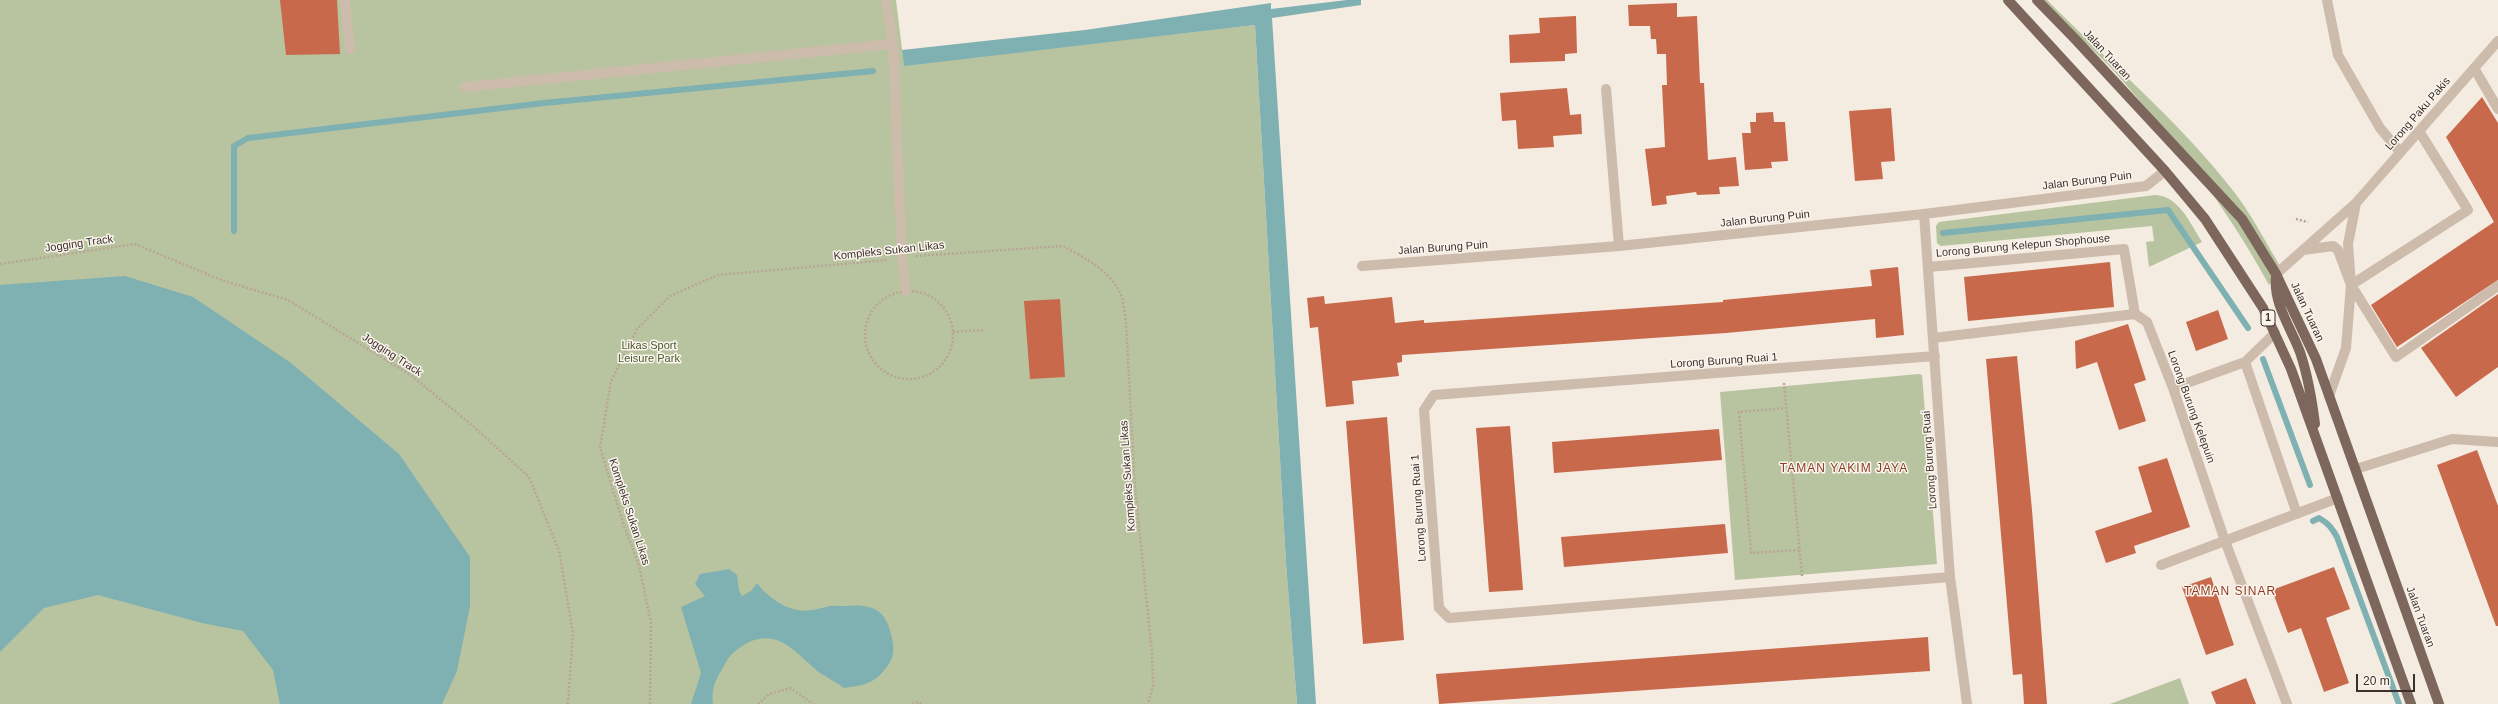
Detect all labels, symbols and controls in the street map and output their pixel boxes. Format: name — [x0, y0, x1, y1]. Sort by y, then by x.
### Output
street label: Jalan Tuaran — [2080, 27, 2134, 83]
street label: Lorong Paku Pakis — [2383, 75, 2453, 153]
street label: Jalan Burung Puin — [2042, 169, 2132, 193]
street label: Jalan Burung Puin — [1720, 208, 1810, 230]
street label: Lorong Burung Kelepun Shophouse — [1935, 232, 2111, 260]
street label: Jogging Track — [44, 233, 114, 255]
street label: Jalan Burung Puin — [1398, 238, 1488, 258]
street label: Kompleks Sukan Likas — [833, 239, 945, 263]
street label: Jalan Tuaran — [2288, 280, 2326, 344]
road number: 1 — [2261, 310, 2275, 326]
street label: Jogging Track — [360, 331, 424, 379]
park label: Likas Sport Leisure Park — [618, 339, 680, 365]
street label: Lorong Burung Kelepuin — [2165, 349, 2217, 465]
street label: Lorong Burung Ruai 1 — [1670, 351, 1778, 371]
street label: Lorong Burung Ruai — [1920, 410, 1940, 510]
street label: Kompleks Sukan Likas — [1118, 420, 1138, 532]
street label: Lorong Burung Ruai 1 — [1409, 454, 1429, 562]
street label: Kompleks Sukan Likas — [606, 457, 652, 567]
district label: TAMAN YAKIM JAYA — [1780, 462, 1908, 476]
district label: TAMAN SINAR — [2184, 585, 2276, 599]
street label: Jalan Tuaran — [2403, 585, 2437, 649]
scale bar — [2358, 666, 2417, 692]
text: 20 m — [2363, 674, 2390, 688]

